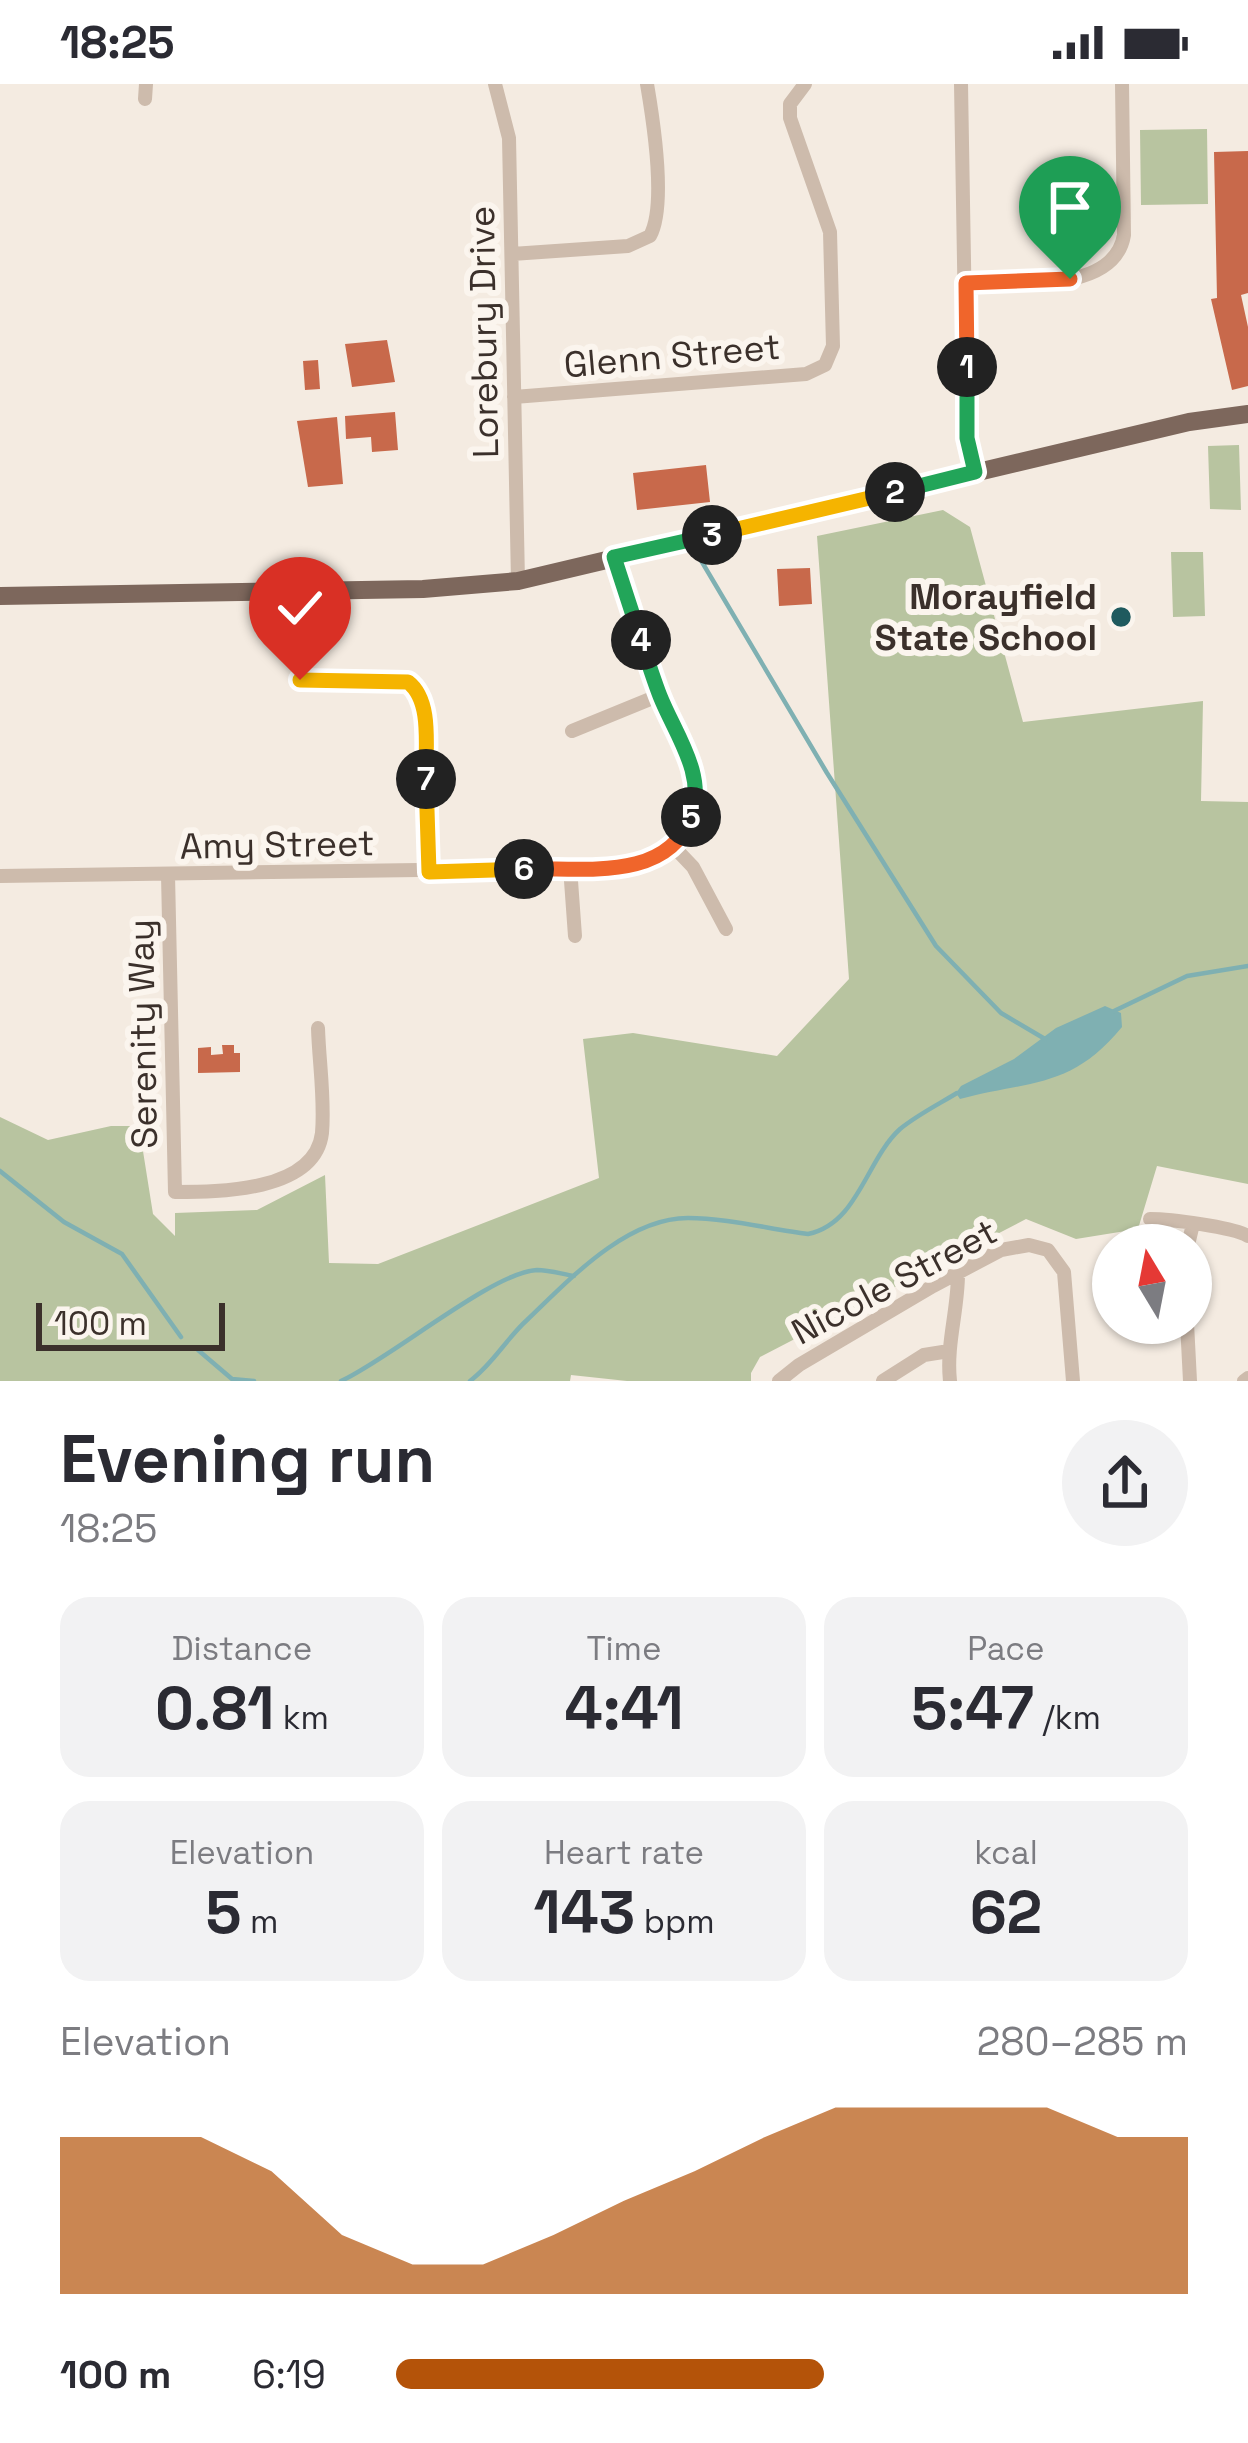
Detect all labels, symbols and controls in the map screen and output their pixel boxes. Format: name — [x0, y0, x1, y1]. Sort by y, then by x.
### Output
text: 18:25 — [60, 14, 174, 71]
pin — [1019, 156, 1121, 279]
icon: arrive — [1037, 174, 1103, 240]
street label: Lorebury Drive — [459, 205, 509, 459]
street label: Glenn Street — [562, 324, 782, 388]
pin: 1 — [937, 337, 997, 397]
text: 1 — [960, 346, 974, 388]
pin: 2 — [865, 462, 925, 522]
text: 2 — [885, 471, 905, 513]
pin: 3 — [682, 505, 742, 565]
text: 3 — [702, 514, 722, 556]
pin — [249, 557, 351, 680]
place label: Morayfield State School — [875, 574, 1097, 661]
icon: check — [267, 575, 333, 641]
marker: Morayfield State School — [1108, 604, 1134, 630]
pin: 4 — [611, 610, 671, 670]
text: 4 — [631, 619, 652, 661]
pin: 7 — [396, 749, 456, 809]
text: 7 — [417, 758, 435, 800]
pin: 5 — [661, 787, 721, 847]
text: 5 — [681, 796, 701, 838]
street label: Amy Street — [179, 820, 375, 870]
pin: 6 — [494, 839, 554, 899]
text: 6 — [514, 848, 534, 890]
street label: Serenity Way — [118, 919, 168, 1149]
street label: Nicole Street — [784, 1209, 1005, 1355]
north arrow — [1092, 1224, 1212, 1344]
map controls — [1092, 1224, 1212, 1344]
scale bar — [36, 1297, 225, 1350]
text: 100 m — [54, 1303, 147, 1345]
text: Evening run — [60, 1417, 435, 1501]
button: share — [1062, 1420, 1188, 1546]
text: 18:25 — [60, 1504, 157, 1553]
text: Distance — [172, 1628, 312, 1670]
text: Time — [586, 1628, 662, 1670]
text: Pace — [967, 1628, 1045, 1670]
text: 0.81 — [155, 1670, 274, 1747]
text: 4:41 — [564, 1670, 684, 1747]
text: 5:47 — [911, 1670, 1034, 1747]
text: km — [274, 1697, 329, 1739]
text: /km — [1034, 1697, 1101, 1739]
text: Elevation — [170, 1832, 314, 1874]
text: Heart rate — [544, 1832, 704, 1874]
text: kcal — [974, 1832, 1038, 1874]
text: 5 — [206, 1874, 242, 1951]
text: 143 — [533, 1874, 635, 1951]
text: 62 — [970, 1874, 1042, 1951]
text: m — [242, 1901, 278, 1943]
text: bpm — [635, 1901, 715, 1943]
text: Elevation — [60, 2017, 231, 2066]
text: 280–285 m — [977, 2017, 1188, 2066]
text: 100 m — [60, 2350, 171, 2399]
text: 6:19 — [252, 2350, 326, 2399]

